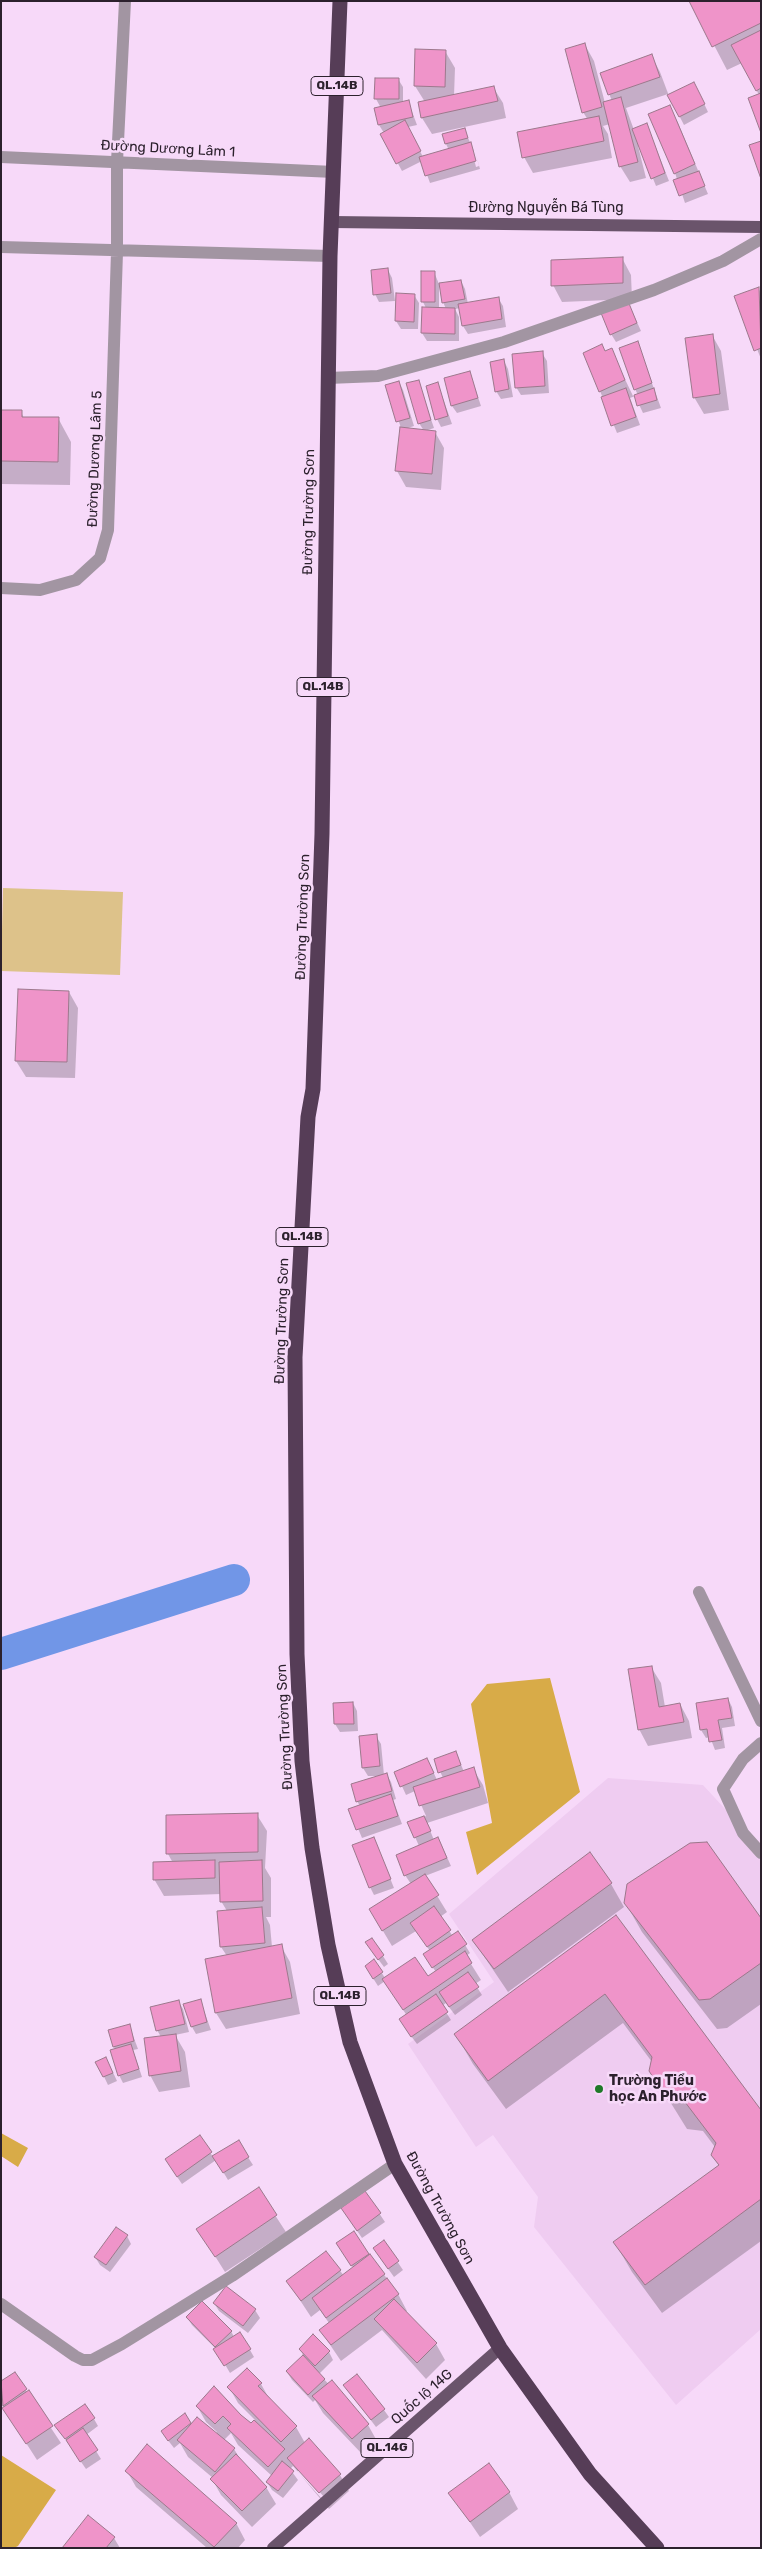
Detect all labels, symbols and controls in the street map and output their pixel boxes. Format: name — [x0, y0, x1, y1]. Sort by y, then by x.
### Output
road number: QL.14B — [311, 76, 363, 95]
street label: Đường Dương Lâm 1 — [100, 137, 236, 161]
street label: Đường Nguyễn Bá Tùng — [468, 200, 624, 216]
street label: Đường Dương Lâm 5 — [84, 390, 106, 528]
street label: Đường Trường Sơn — [300, 449, 318, 575]
road number: QL.14B — [297, 678, 349, 696]
street label: Đường Trường Sơn — [292, 854, 314, 980]
road number: QL.14B — [276, 1228, 328, 1246]
street label: Đường Trường Sơn — [271, 1258, 293, 1384]
street label: Đường Trường Sơn — [273, 1664, 297, 1790]
road number: QL.14B — [314, 1986, 366, 2005]
place label: Trường Tiểu học An Phước — [609, 2073, 707, 2106]
marker: Trường Tiểu học An Phước — [593, 2083, 605, 2095]
street label: Đường Trường Sơn — [402, 2149, 478, 2267]
street label: Quốc lộ 14G — [388, 2366, 456, 2428]
road number: QL.14G — [361, 2438, 413, 2458]

